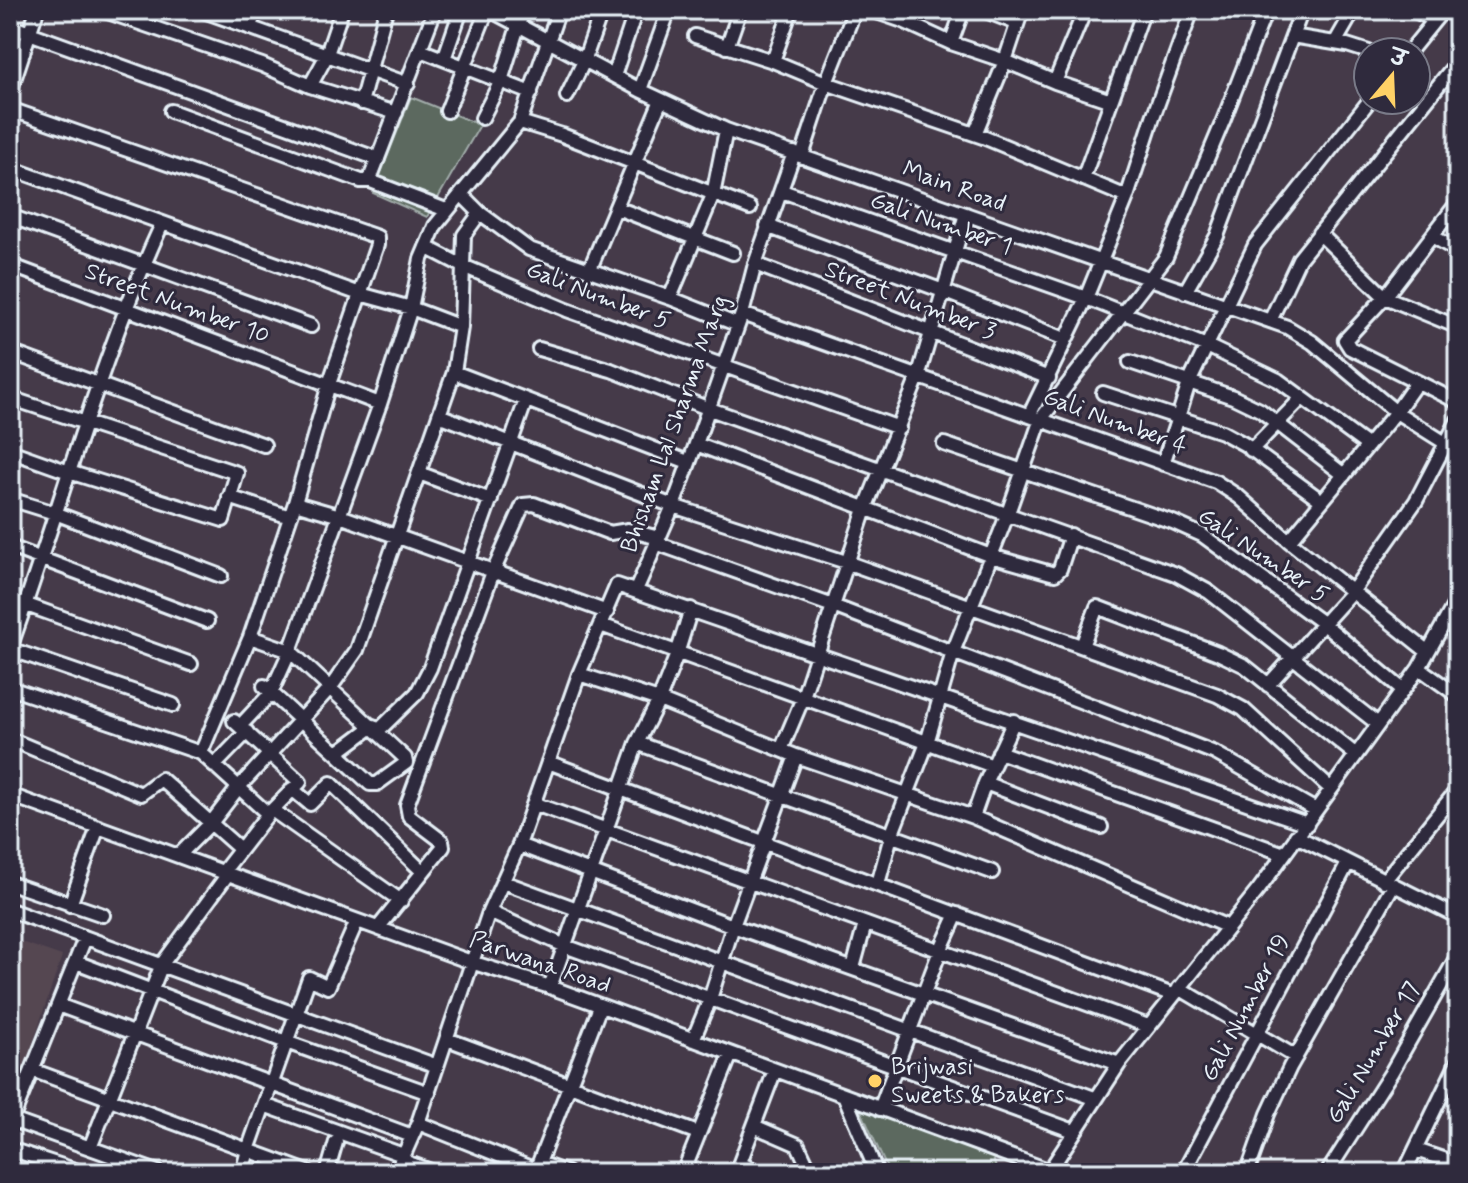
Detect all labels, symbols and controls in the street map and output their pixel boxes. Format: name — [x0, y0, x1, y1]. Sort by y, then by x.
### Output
north arrow — [1352, 36, 1432, 116]
text: उ — [1384, 43, 1412, 75]
street label: Main Road — [898, 154, 1010, 220]
street label: Gali Number 1 — [866, 185, 1016, 263]
street label: Gali Number 5 — [522, 254, 674, 338]
street label: Street Number 3 — [820, 254, 1000, 348]
street label: Street Number 10 — [80, 256, 274, 352]
street label: Bhisham Lal Sharma Marg — [614, 291, 736, 557]
street label: Gali Number 4 — [1039, 382, 1191, 462]
street label: Gali Number 5 — [1191, 501, 1335, 611]
street label: Parwana Road — [465, 924, 615, 1002]
street label: Gali Number 19 — [1194, 929, 1298, 1087]
street label: Gali Number 17 — [1319, 976, 1429, 1130]
place label: Brijwasi Sweets & Bakers — [891, 1052, 1065, 1111]
marker: Brijwasi Sweets & Bakers — [866, 1072, 884, 1090]

